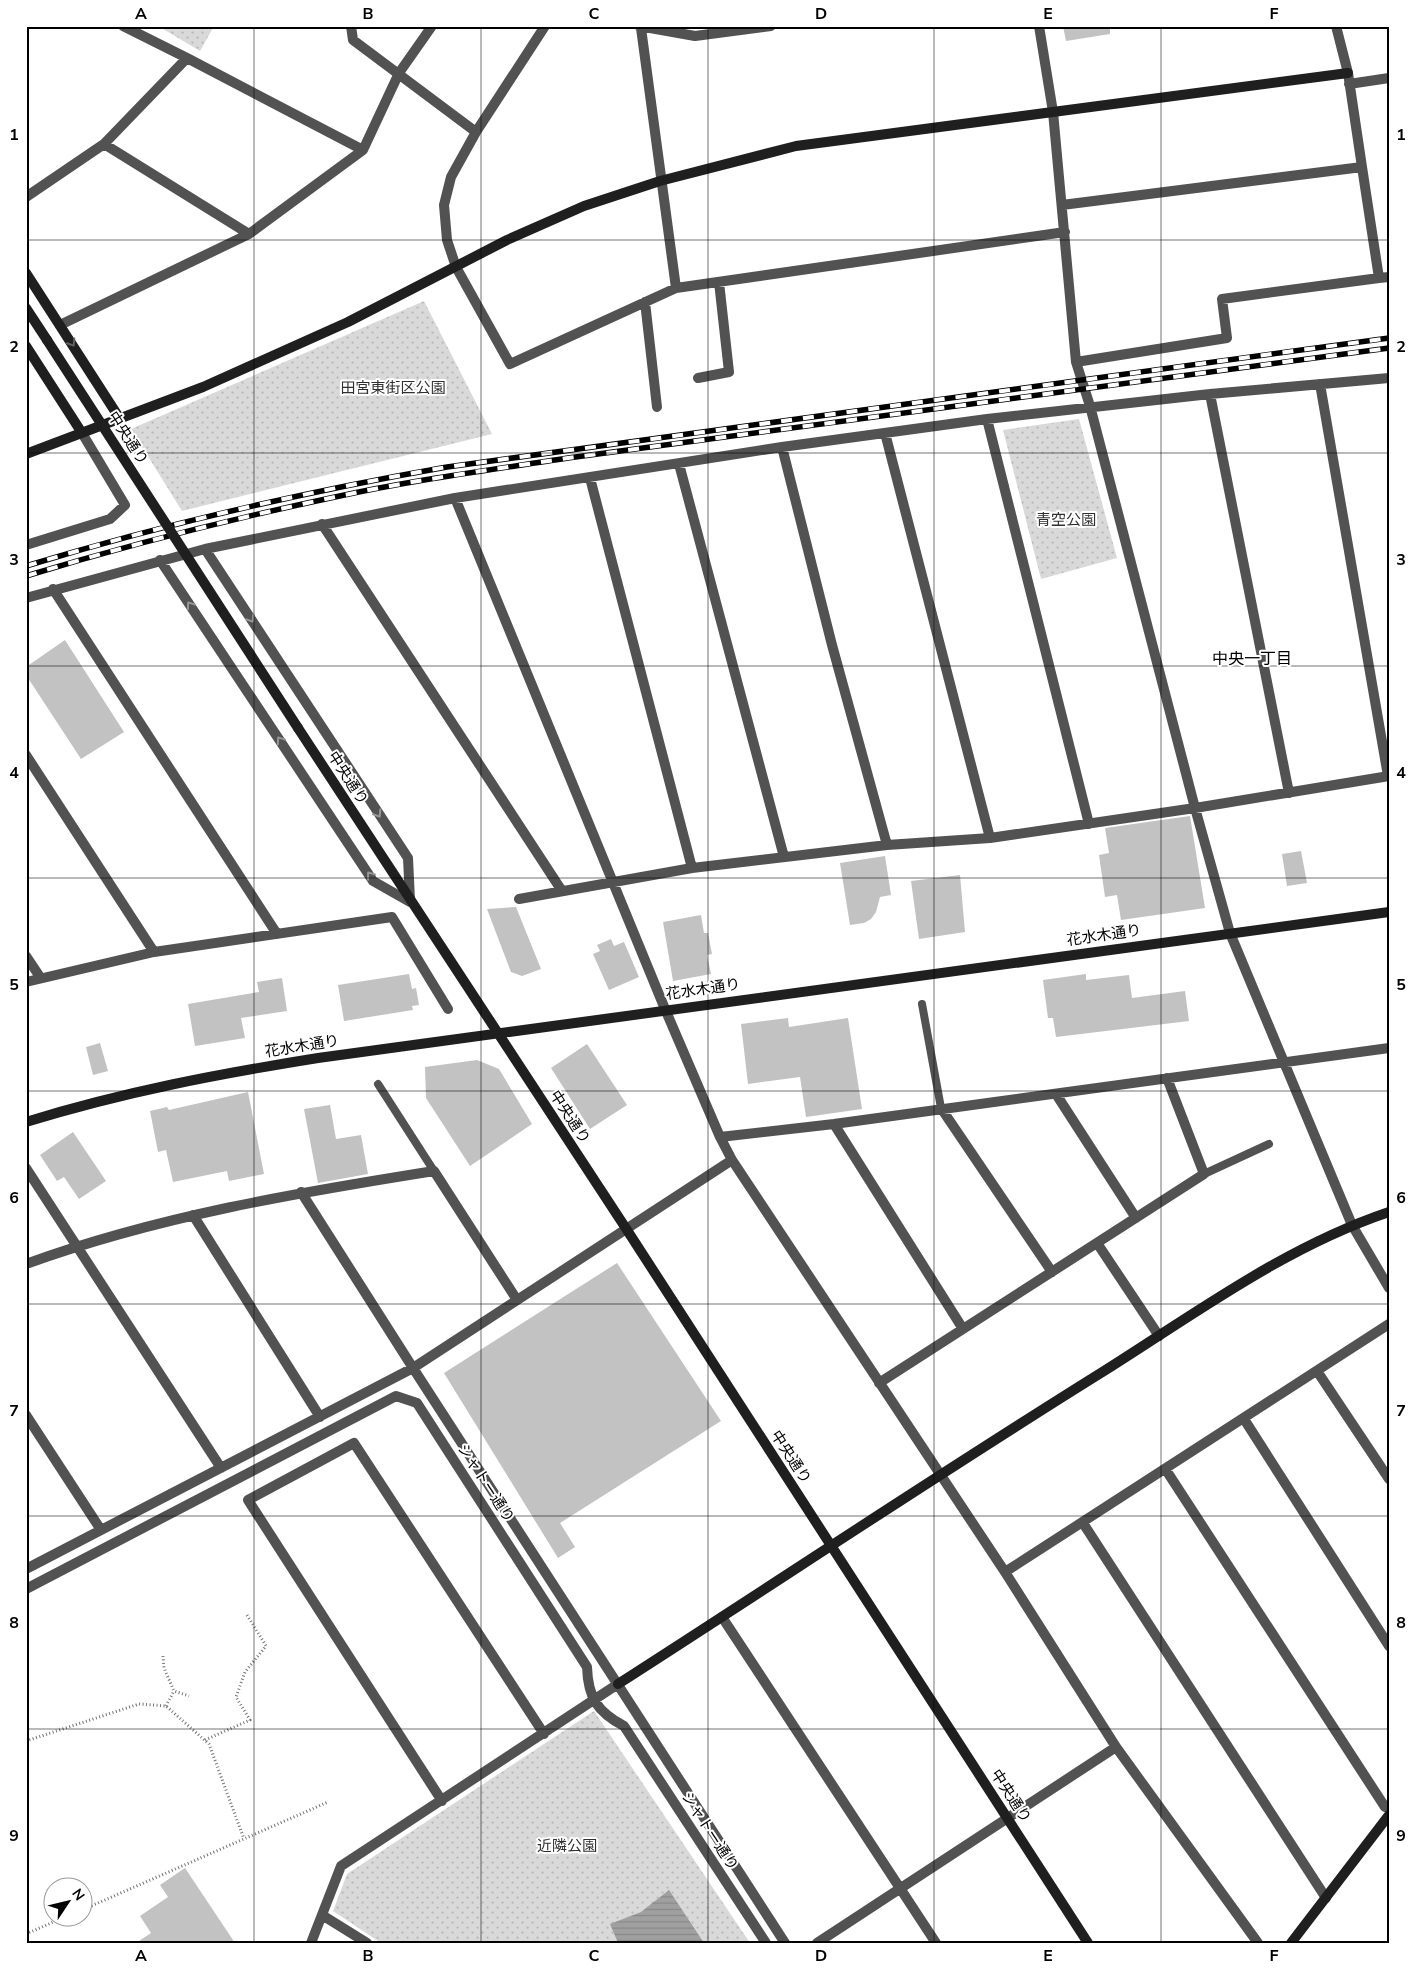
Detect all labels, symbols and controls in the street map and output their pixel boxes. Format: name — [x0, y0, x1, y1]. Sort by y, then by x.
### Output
text: A — [135, 3, 147, 25]
text: B — [362, 3, 374, 25]
text: C — [589, 3, 600, 25]
text: D — [815, 3, 827, 25]
text: E — [1043, 3, 1053, 25]
text: F — [1270, 3, 1279, 25]
text: 1 — [9, 124, 19, 146]
text: 1 — [1396, 124, 1406, 146]
text: 2 — [9, 336, 19, 358]
text: 2 — [1396, 336, 1406, 358]
one-way arrow — [66, 337, 75, 347]
park label: 田宮東街区公園 — [340, 378, 446, 398]
street label: 中央通り — [103, 407, 153, 469]
park label: 青空公園 — [1036, 510, 1096, 530]
text: 3 — [9, 549, 19, 571]
text: 3 — [1396, 549, 1406, 571]
one-way arrow — [187, 601, 196, 611]
one-way arrow — [245, 614, 254, 623]
district label: 中央一丁目 — [1212, 648, 1292, 670]
one-way arrow — [276, 737, 286, 746]
street label: 中央通り — [323, 747, 373, 809]
text: 4 — [9, 762, 19, 784]
text: 4 — [1396, 762, 1406, 784]
one-way arrow — [372, 808, 382, 817]
one-way arrow — [367, 872, 376, 881]
street label: 花水木通り — [1065, 920, 1143, 950]
text: 5 — [9, 974, 19, 996]
street label: 花水木通り — [664, 974, 742, 1004]
text: 5 — [1396, 974, 1406, 996]
street label: 花水木通り — [263, 1030, 341, 1062]
street label: 中央通り — [545, 1086, 595, 1148]
text: 6 — [9, 1187, 19, 1209]
text: 6 — [1396, 1187, 1406, 1209]
text: 7 — [9, 1400, 19, 1422]
text: 7 — [1396, 1400, 1406, 1422]
street label: 中央通り — [766, 1426, 816, 1488]
street label: シャトー通り — [453, 1440, 519, 1526]
text: 8 — [9, 1612, 19, 1634]
text: 8 — [1396, 1612, 1406, 1634]
street label: 中央通り — [986, 1765, 1036, 1827]
street label: シャトー通り — [677, 1788, 743, 1874]
text: 9 — [9, 1825, 19, 1847]
text: 9 — [1396, 1825, 1406, 1847]
park label: 近隣公園 — [537, 1836, 597, 1856]
north arrow — [42, 1876, 92, 1926]
text: N — [67, 1885, 89, 1905]
text: A — [135, 1945, 147, 1967]
text: B — [362, 1945, 374, 1967]
text: C — [589, 1945, 600, 1967]
text: D — [815, 1945, 827, 1967]
text: E — [1043, 1945, 1053, 1967]
text: F — [1270, 1945, 1279, 1967]

